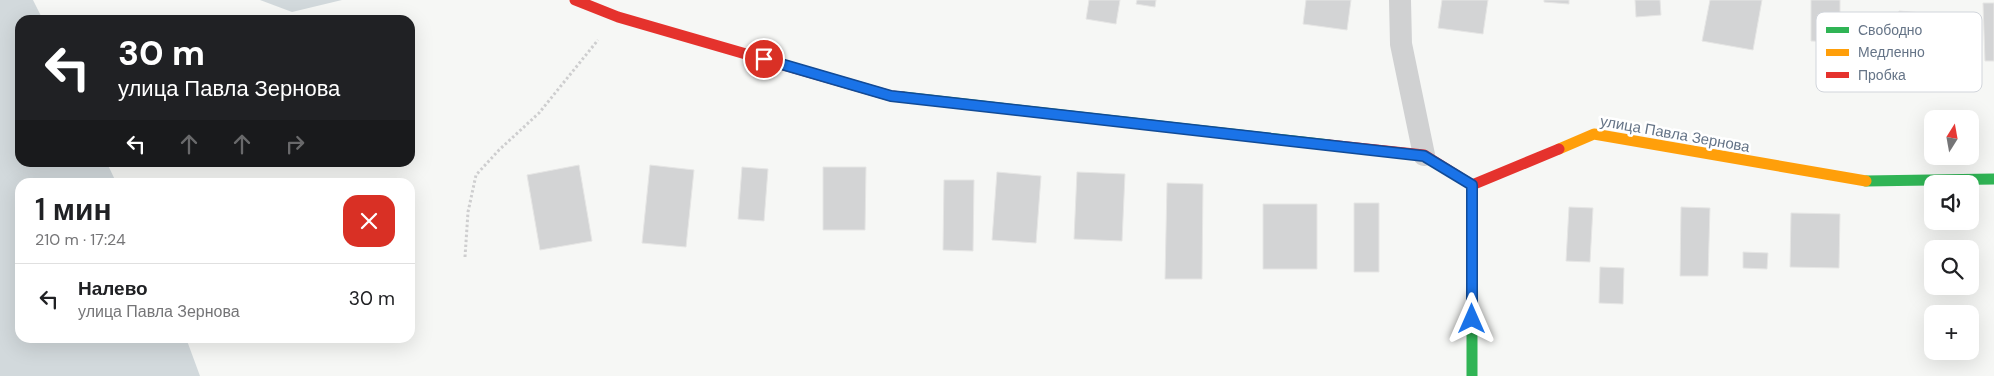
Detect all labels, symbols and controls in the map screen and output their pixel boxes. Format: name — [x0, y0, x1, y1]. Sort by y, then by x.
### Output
legend — [1816, 12, 1982, 92]
text: Свободно — [1858, 21, 1923, 39]
text: 30 m — [118, 30, 205, 76]
icon: left — [35, 35, 100, 100]
pin — [743, 38, 785, 80]
text: Медленно — [1858, 43, 1925, 61]
icon: arrive — [750, 45, 778, 73]
text: Пробка — [1858, 66, 1906, 84]
text: улица Павла Зернова — [118, 74, 340, 103]
north arrow — [1924, 110, 1979, 165]
map controls — [1924, 110, 1979, 360]
street label: улица Павла Зернова — [1599, 111, 1752, 157]
icon: left — [122, 130, 150, 158]
icon: ahead — [175, 130, 203, 158]
icon: ahead — [228, 130, 256, 158]
icon: right — [281, 130, 309, 158]
button: sound — [1924, 175, 1979, 230]
text: 1 мин — [35, 190, 112, 229]
button: close — [343, 195, 395, 247]
text: 210 m · 17:24 — [35, 229, 126, 250]
button: search — [1924, 240, 1979, 295]
text: Налево — [78, 276, 148, 301]
icon: left — [35, 285, 63, 313]
text: 30 m — [349, 286, 395, 311]
position arrow — [1445, 292, 1497, 344]
text: улица Павла Зернова — [78, 301, 240, 322]
button: + — [1924, 305, 1979, 360]

